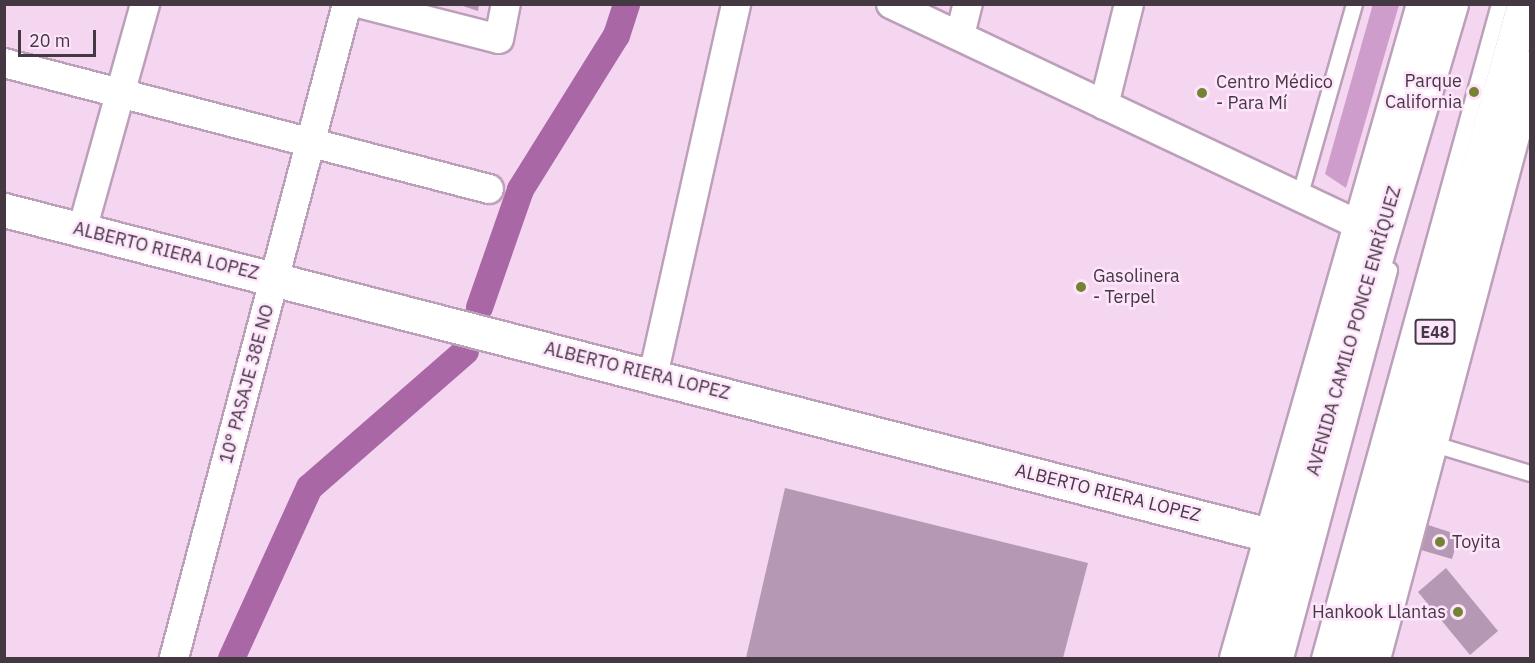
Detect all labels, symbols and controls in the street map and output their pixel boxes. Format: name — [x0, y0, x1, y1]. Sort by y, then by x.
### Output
scale bar — [21, 18, 99, 56]
text: 20 m — [29, 29, 71, 52]
place label: Parque California — [1385, 71, 1462, 113]
place label: Centro Médico - Para Mí — [1216, 72, 1333, 115]
marker: Centro Médico - Para Mí — [1193, 84, 1211, 102]
marker: Parque California — [1467, 85, 1481, 99]
street label: AVENIDA CAMILO PONCE ENRÍQUEZ — [1302, 184, 1406, 478]
street label: ALBERTO RIERA LOPEZ — [71, 217, 261, 285]
place label: Gasolinera - Terpel — [1093, 266, 1180, 308]
marker: Gasolinera - Terpel — [1074, 280, 1088, 294]
street label: 10° PASAJE 38E NO — [215, 302, 279, 466]
road number: E48 — [1414, 319, 1456, 345]
street label: ALBERTO RIERA LOPEZ — [542, 337, 732, 405]
street label: ALBERTO RIERA LOPEZ — [1013, 459, 1203, 527]
place label: Toyita — [1452, 531, 1501, 553]
marker: Toyita — [1433, 535, 1447, 549]
place label: Hankook Llantas — [1312, 601, 1446, 623]
marker: Hankook Llantas — [1451, 605, 1465, 619]

